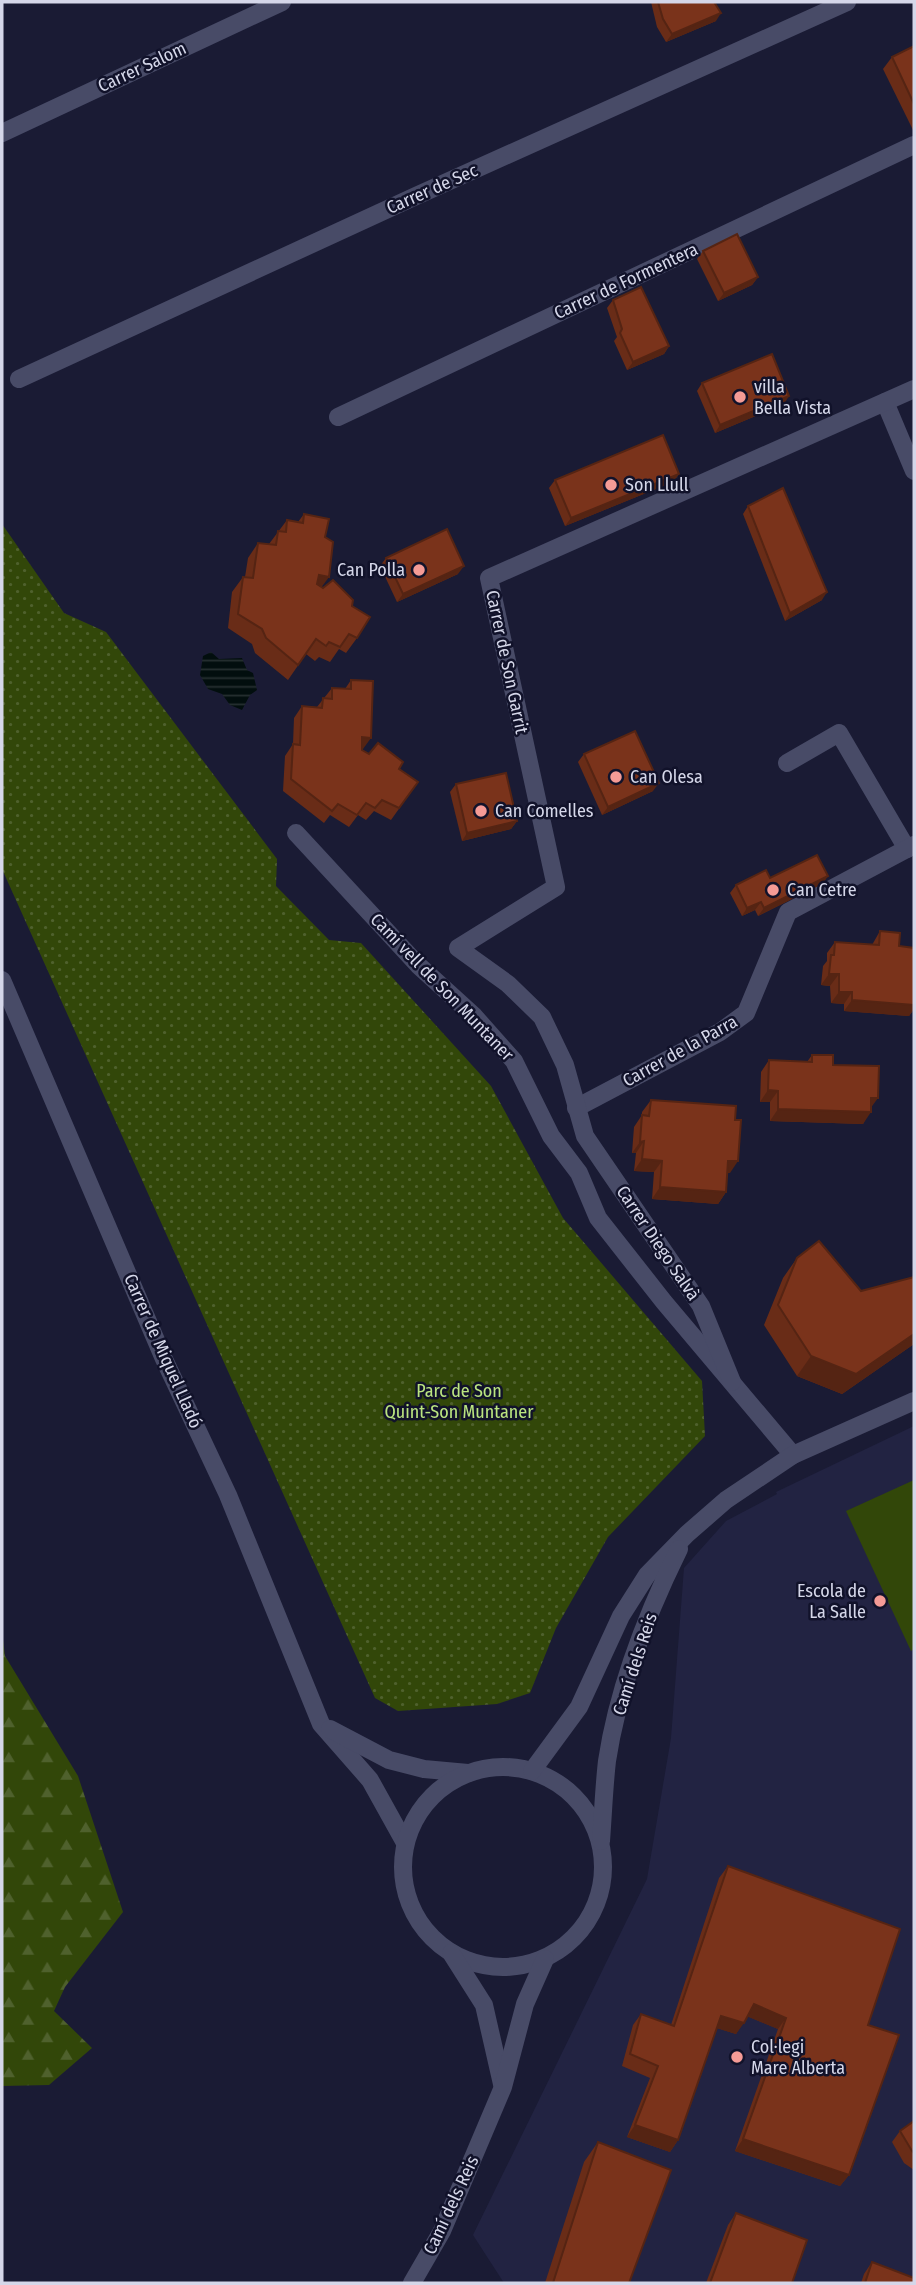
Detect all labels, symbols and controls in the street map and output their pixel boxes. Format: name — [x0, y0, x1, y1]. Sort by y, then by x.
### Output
street label: Carrer Salom — [94, 37, 190, 97]
street label: Carrer de Sec — [383, 159, 481, 219]
street label: Carrer de Formentera — [551, 238, 702, 324]
place label: villa Bella Vista — [754, 376, 831, 419]
marker: villa Bella Vista — [732, 389, 748, 405]
place label: Son Llull — [625, 474, 689, 496]
marker: Son Llull — [603, 477, 619, 493]
place label: Can Polla — [337, 559, 405, 581]
marker: Can Polla — [411, 562, 427, 578]
street label: Carrer de Son Garrit — [481, 588, 533, 736]
place label: Can Olesa — [630, 766, 703, 788]
marker: Can Olesa — [608, 769, 624, 785]
place label: Can Comelles — [495, 800, 594, 822]
marker: Can Comelles — [473, 803, 489, 819]
place label: Can Cetre — [787, 879, 857, 901]
marker: Can Cetre — [765, 882, 781, 898]
street label: Camí vell de Son Muntaner — [366, 909, 519, 1066]
street label: Carrer de la Parra — [619, 1010, 741, 1092]
street label: Carrer Diego Salvà — [611, 1181, 705, 1305]
street label: Carrer de Miquel Lladó — [119, 1270, 207, 1432]
park label: Parc de Son Quint-Son Muntaner — [385, 1380, 534, 1423]
place label: Escola de La Salle — [797, 1580, 866, 1623]
marker: Escola de La Salle — [872, 1593, 888, 1609]
street label: Camí dels Reis — [608, 1610, 662, 1718]
place label: Col·legi Mare Alberta — [751, 2036, 845, 2079]
marker: Col·legi Mare Alberta — [729, 2049, 745, 2065]
street label: Camí dels Reis — [419, 2152, 484, 2258]

